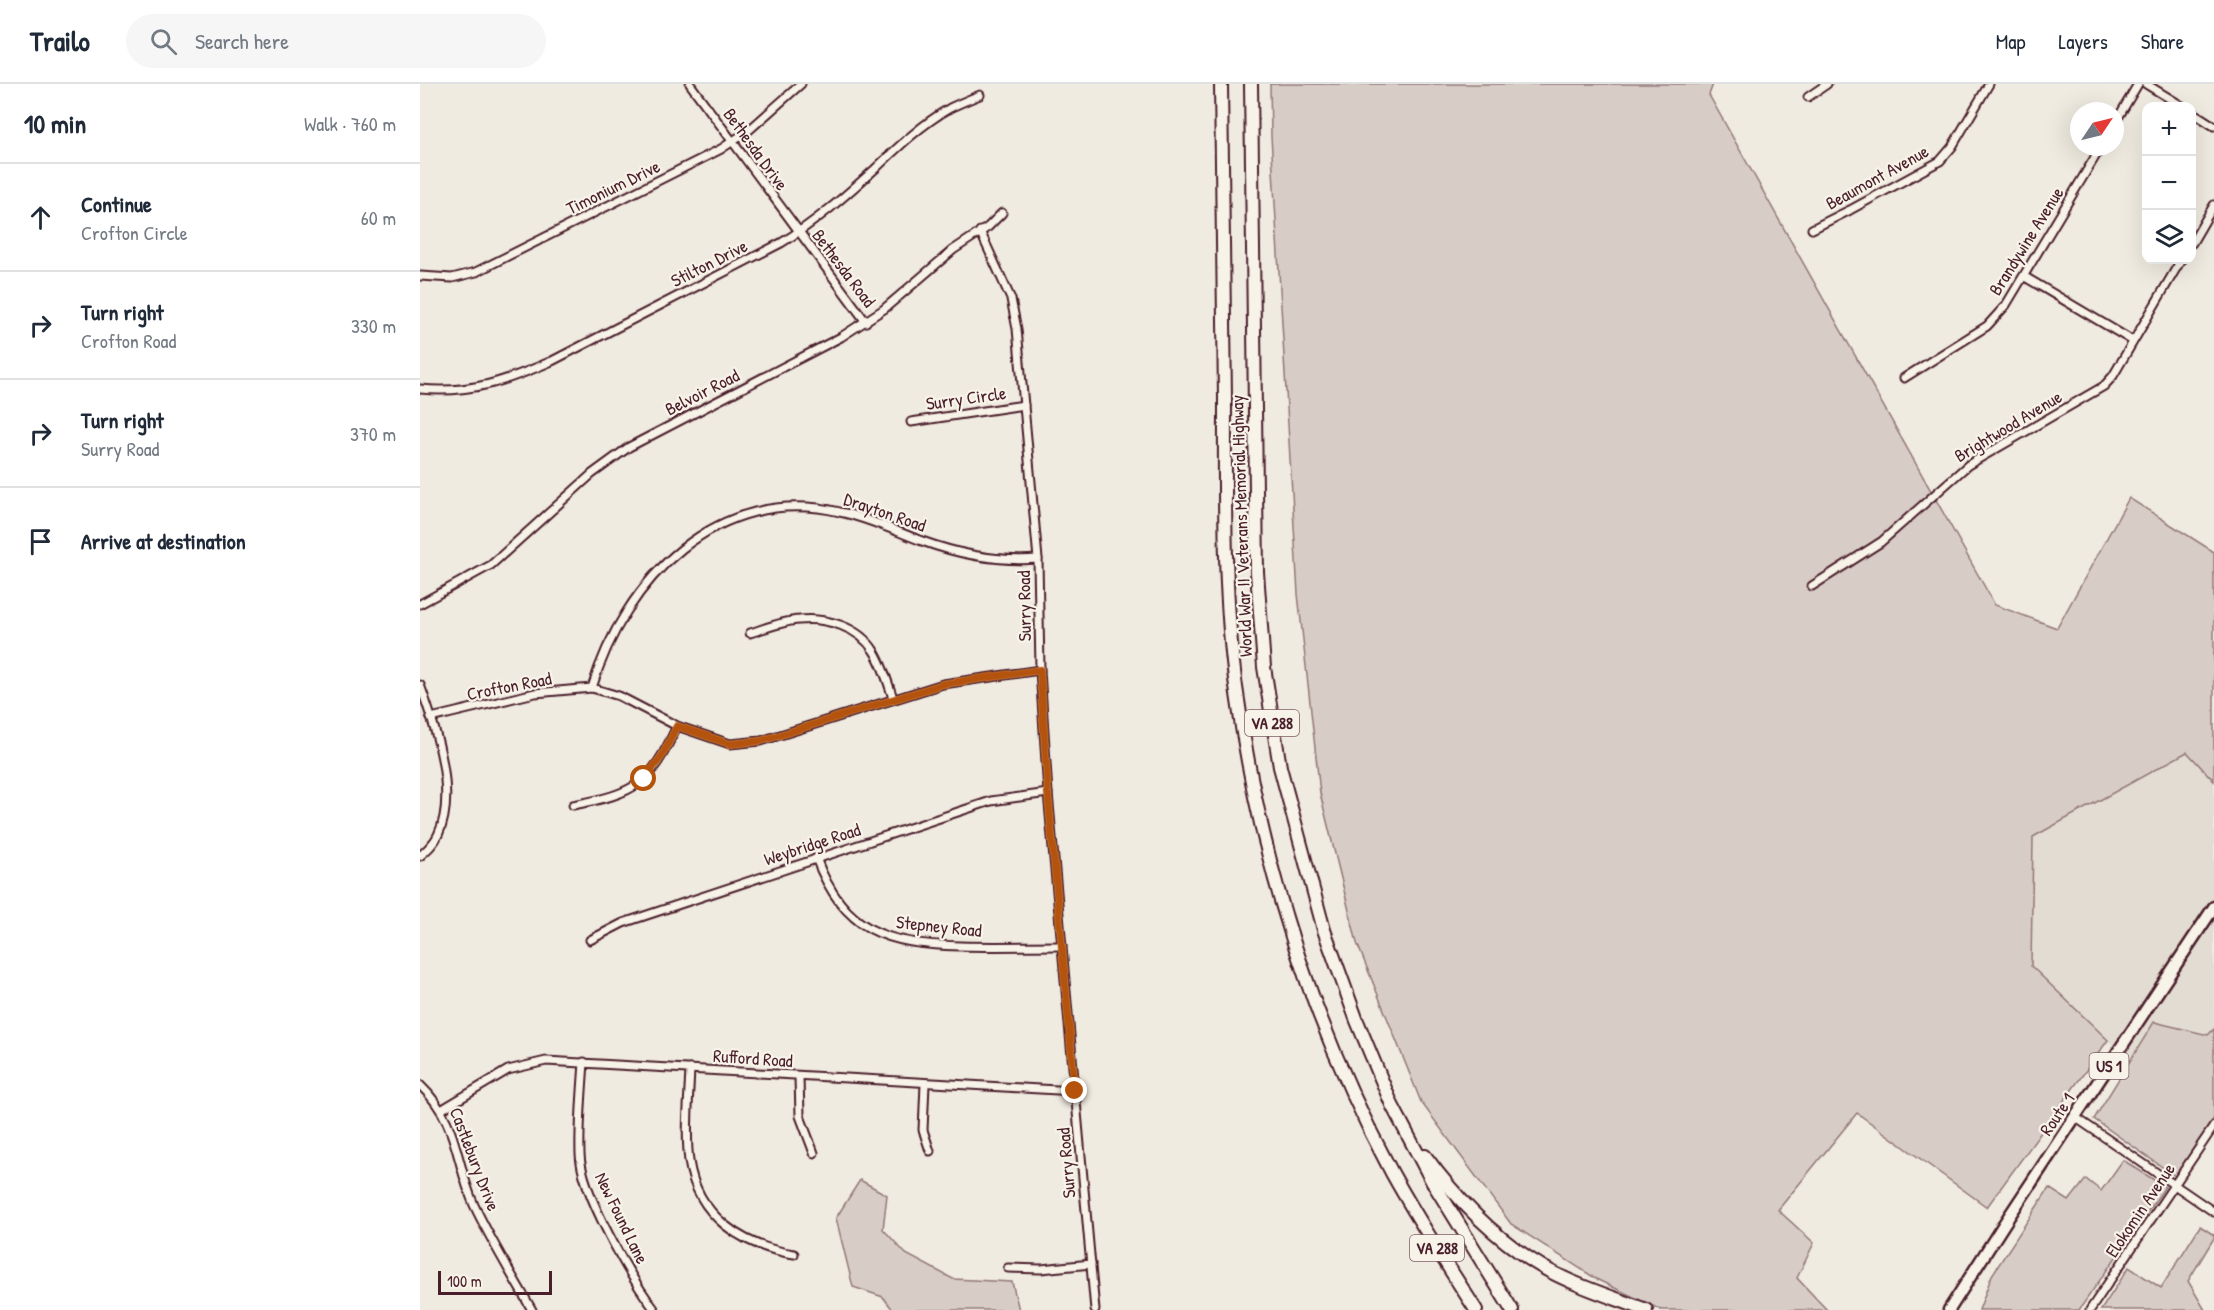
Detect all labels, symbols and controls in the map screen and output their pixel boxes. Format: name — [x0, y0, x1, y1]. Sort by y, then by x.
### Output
search box — [126, 14, 546, 68]
text: Trailo — [30, 22, 90, 60]
icon: search — [147, 25, 180, 58]
text: Search here — [195, 26, 289, 56]
text: Map — [1996, 27, 2025, 56]
text: Layers — [2058, 27, 2108, 56]
text: Share — [2141, 27, 2184, 56]
north arrow — [2070, 102, 2124, 156]
map controls — [2142, 102, 2196, 264]
button: + — [2142, 102, 2196, 156]
street label: Bethesda Drive — [718, 103, 794, 195]
text: 10 min — [24, 106, 86, 141]
text: Walk · 760 m — [304, 110, 396, 137]
street label: Beaumont Avenue — [1821, 138, 1933, 216]
street label: Timonium Drive — [562, 154, 664, 220]
button: − — [2142, 156, 2196, 210]
street label: Brandywine Avenue — [1983, 182, 2069, 300]
text: Continue — [81, 189, 152, 219]
icon: ahead — [24, 201, 57, 234]
text: 60 m — [361, 204, 396, 231]
button: layers — [2142, 210, 2196, 264]
text: Crofton Circle — [81, 219, 188, 246]
street label: Bethesda Road — [806, 224, 882, 312]
street label: Stilton Drive — [666, 233, 752, 293]
text: Turn right — [81, 297, 164, 327]
icon: right — [24, 309, 57, 342]
text: 330 m — [351, 312, 396, 339]
text: Crofton Road — [81, 327, 176, 354]
street label: Belvoir Road — [661, 363, 743, 421]
street label: Surry Circle — [924, 380, 1008, 416]
street label: Brightwood Avenue — [1949, 384, 2067, 468]
street label: World War II Veterans Memorial Highway — [1224, 394, 1258, 657]
text: Turn right — [81, 405, 164, 435]
icon: right — [24, 417, 57, 450]
text: 370 m — [350, 420, 396, 447]
text: Surry Road — [81, 435, 159, 462]
street label: Drayton Road — [841, 486, 929, 538]
icon: arrive — [24, 525, 57, 558]
text: Arrive at destination — [81, 526, 246, 556]
street label: Surry Road — [1011, 570, 1037, 642]
street label: Crofton Road — [465, 666, 553, 706]
road number: VA 288 — [1245, 710, 1299, 736]
route start — [630, 765, 656, 791]
street label: Weybridge Road — [761, 817, 863, 871]
street label: Stepney Road — [895, 909, 983, 943]
street label: Rufford Road — [712, 1043, 794, 1073]
road number: US 1 — [2090, 1053, 2128, 1079]
route end — [1061, 1077, 1087, 1103]
street label: Route 1 — [2034, 1088, 2080, 1140]
street label: Castlebury Drive — [444, 1104, 506, 1214]
street label: Surry Road — [1050, 1127, 1082, 1199]
street label: Elokomin Avenue — [2099, 1158, 2181, 1262]
street label: New Found Lane — [589, 1168, 655, 1268]
road number: VA 288 — [1410, 1235, 1464, 1261]
scale bar — [438, 1268, 552, 1296]
text: 100 m — [447, 1270, 482, 1292]

